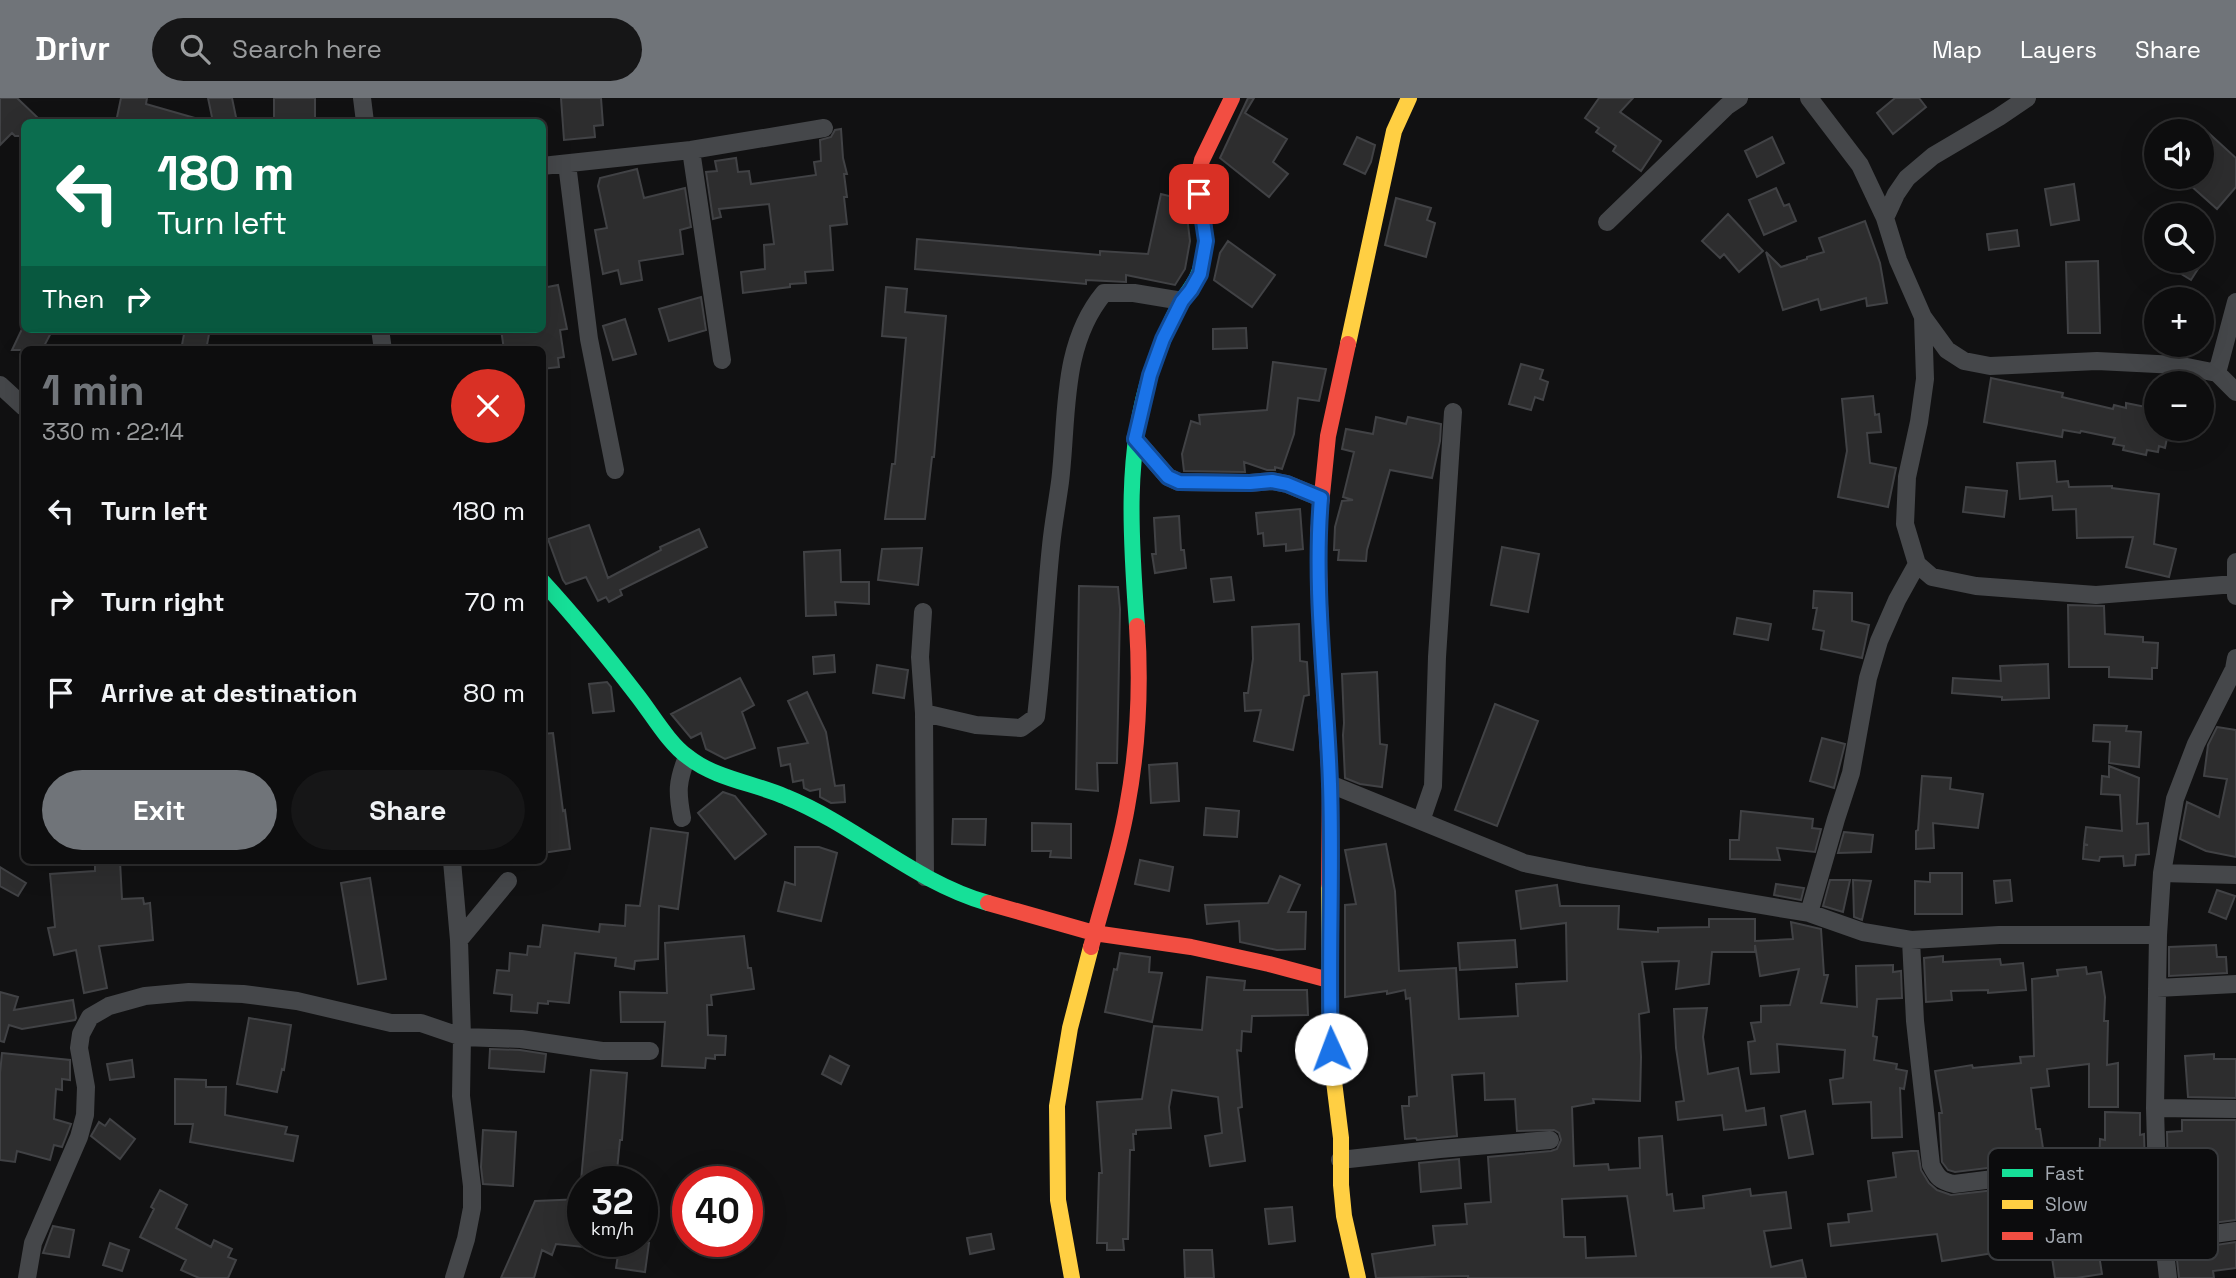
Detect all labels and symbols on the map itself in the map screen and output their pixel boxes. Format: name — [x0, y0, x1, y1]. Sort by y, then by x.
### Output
pin — [1169, 164, 1229, 224]
position arrow — [1294, 1012, 1368, 1086]
legend — [1988, 1148, 2218, 1260]
text: Fast — [2045, 1161, 2085, 1186]
speed limit sign: 40 — [672, 1166, 763, 1257]
text: Slow — [2045, 1192, 2088, 1217]
text: Jam — [2045, 1224, 2083, 1249]

